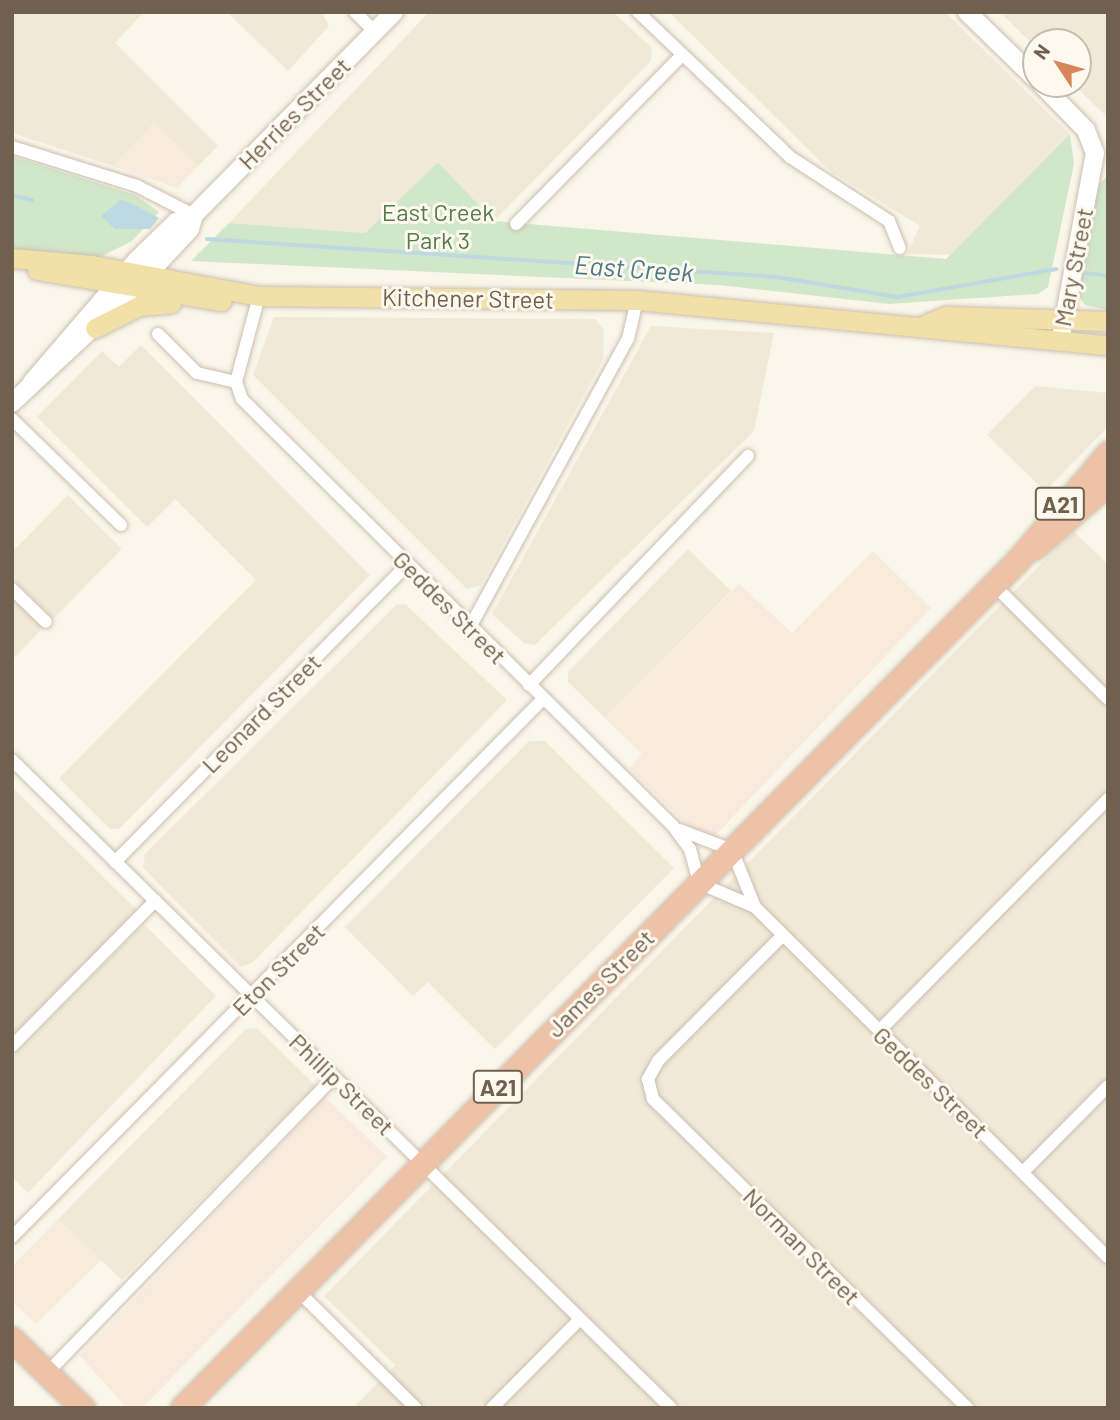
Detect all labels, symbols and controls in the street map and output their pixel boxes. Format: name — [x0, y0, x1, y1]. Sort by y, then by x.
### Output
north arrow — [1022, 28, 1092, 98]
text: N — [1028, 40, 1054, 63]
street label: Herries Street — [232, 51, 356, 175]
park label: East Creek Park 3 — [382, 198, 494, 254]
street label: Mary Street — [1047, 205, 1099, 329]
water label: East Creek — [573, 248, 695, 288]
street label: Kitchener Street — [382, 282, 554, 314]
road number: A21 — [1034, 484, 1086, 524]
street label: Geddes Street — [387, 544, 513, 670]
street label: Leonard Street — [195, 647, 327, 779]
street label: Eton Street — [226, 917, 330, 1021]
street label: James Street — [540, 923, 660, 1043]
street label: Geddes Street — [868, 1020, 994, 1144]
street label: Phillip Street — [284, 1027, 400, 1141]
road number: A21 — [472, 1068, 524, 1106]
street label: Norman Street — [738, 1182, 866, 1310]

